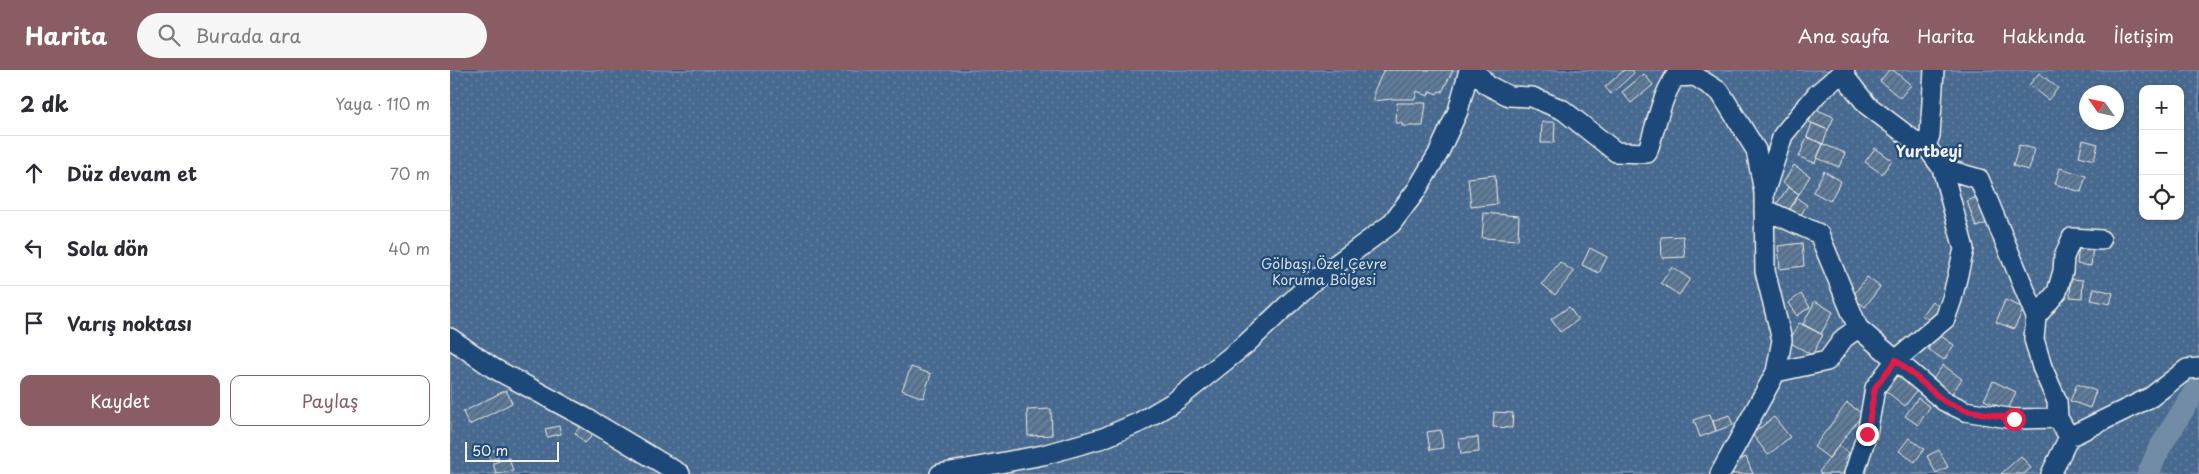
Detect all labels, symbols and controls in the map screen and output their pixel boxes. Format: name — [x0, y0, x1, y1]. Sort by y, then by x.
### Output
search box — [137, 13, 487, 58]
text: Harita — [25, 17, 107, 53]
icon: search — [155, 21, 183, 49]
text: Burada ara — [195, 21, 301, 49]
text: Ana sayfa — [1798, 22, 1889, 49]
text: Harita — [1917, 22, 1974, 49]
text: Hakkında — [2002, 22, 2086, 49]
text: İletişim — [2114, 22, 2174, 49]
north arrow — [2079, 85, 2124, 130]
map controls — [2139, 85, 2184, 220]
button: + — [2139, 85, 2184, 130]
text: 2 dk — [20, 87, 68, 119]
text: Yaya · 110 m — [335, 91, 430, 115]
button: − — [2139, 130, 2184, 175]
district label: Yurtbeyi — [1896, 138, 1962, 162]
icon: ahead — [20, 159, 48, 187]
text: Düz devam et — [67, 159, 197, 187]
text: 70 m — [390, 161, 430, 185]
button: locate — [2139, 175, 2184, 220]
icon: left — [20, 234, 48, 262]
text: Sola dön — [67, 234, 148, 262]
text: 40 m — [388, 236, 430, 260]
park label: Gölbaşı Özel Çevre Koruma Bölgesi — [1261, 253, 1387, 290]
icon: arrive — [20, 309, 48, 337]
text: Varış noktası — [67, 309, 192, 337]
button: Kaydet — [20, 375, 220, 426]
button: Paylaş — [230, 375, 430, 426]
route start — [2003, 408, 2026, 431]
route end — [1856, 423, 1879, 446]
scale bar — [465, 439, 559, 462]
text: 50 m — [472, 440, 508, 461]

